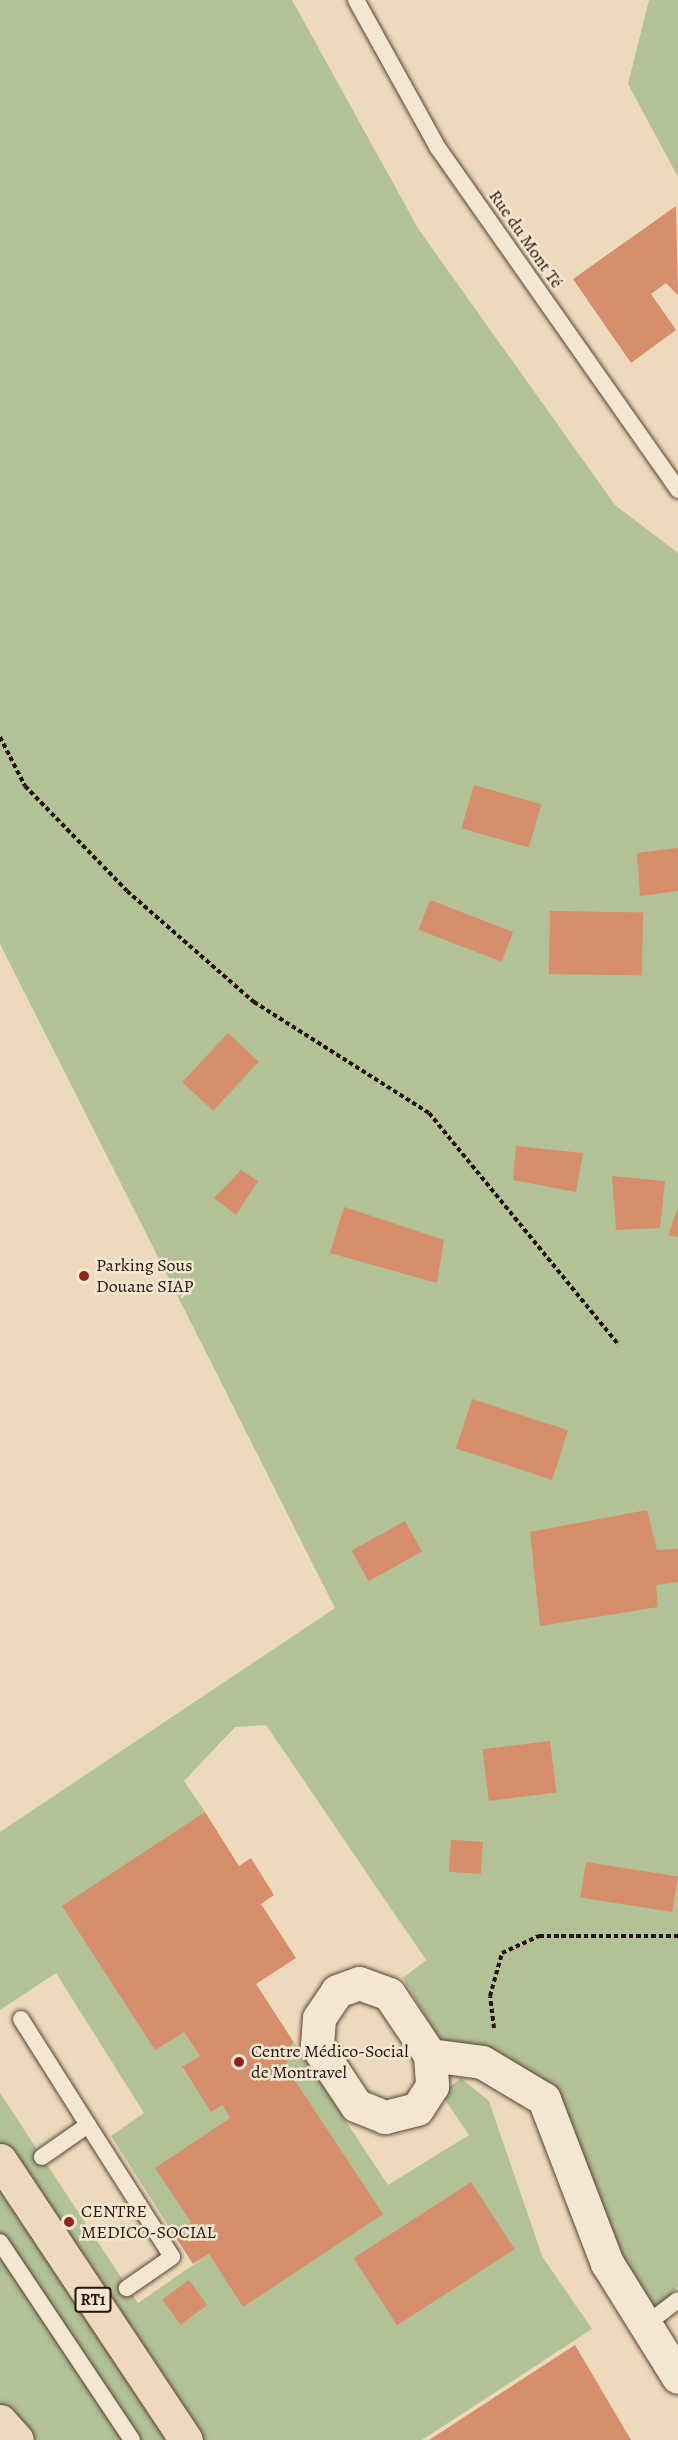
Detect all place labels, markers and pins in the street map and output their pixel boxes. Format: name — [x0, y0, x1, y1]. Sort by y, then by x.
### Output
place label: Parking Sous Douane SIAP — [96, 1255, 194, 1298]
marker: Parking Sous Douane SIAP — [77, 1269, 91, 1283]
place label: Centre Médico-Social de Montravel — [251, 2041, 409, 2084]
marker: Centre Médico-Social de Montravel — [232, 2055, 246, 2069]
place label: CENTRE MEDICO-SOCIAL — [81, 2201, 216, 2244]
marker: CENTRE MEDICO-SOCIAL — [62, 2215, 76, 2229]

